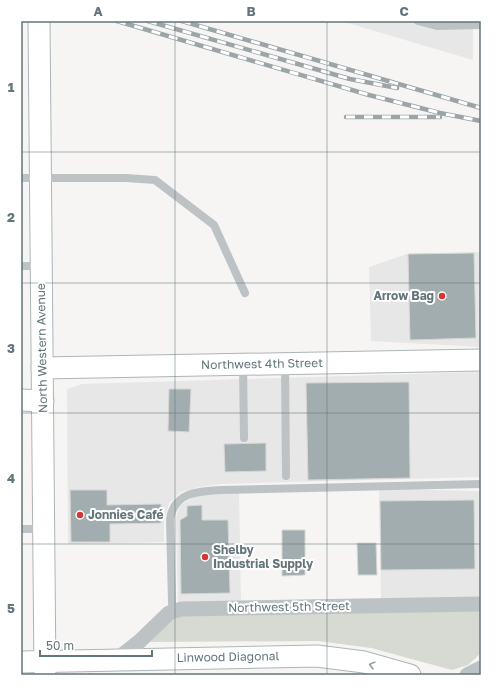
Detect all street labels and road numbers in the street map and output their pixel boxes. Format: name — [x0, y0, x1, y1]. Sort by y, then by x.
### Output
street label: North Western Avenue — [33, 283, 50, 413]
street label: Northwest 4th Street — [201, 355, 323, 372]
street label: Northwest 5th Street — [228, 598, 350, 615]
street label: Linwood Diagonal — [177, 648, 280, 665]

